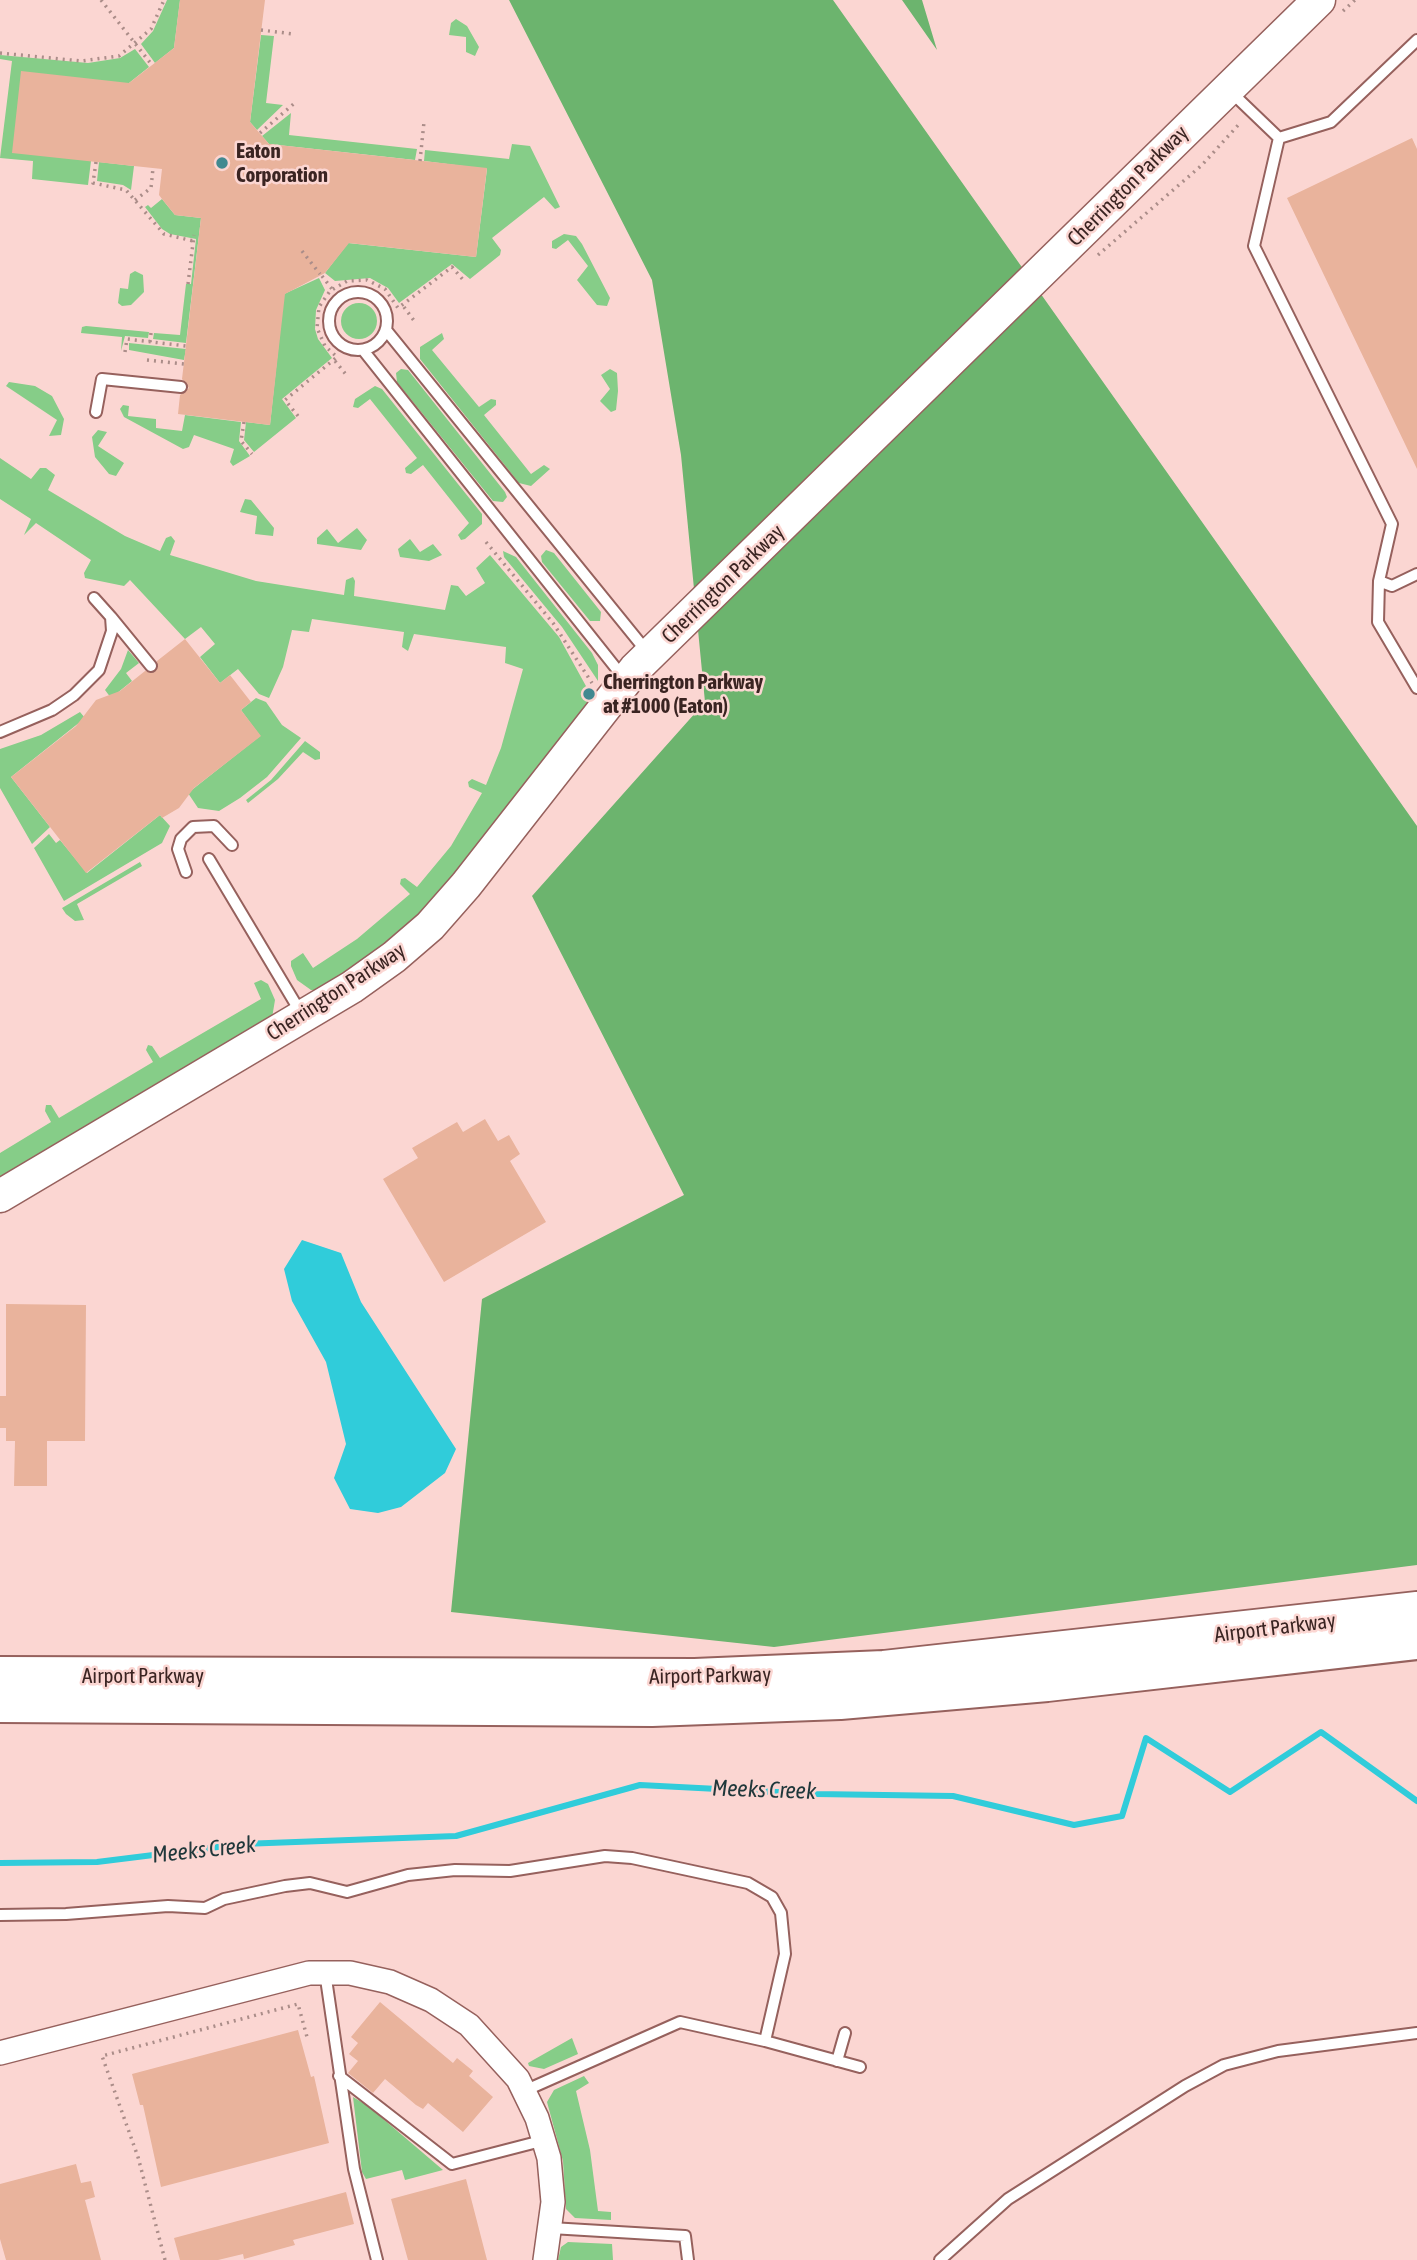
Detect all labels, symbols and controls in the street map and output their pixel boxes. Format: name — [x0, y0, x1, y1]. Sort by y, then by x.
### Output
street label: Cherrington Parkway — [1062, 120, 1194, 252]
place label: Eaton Corporation — [236, 138, 328, 188]
marker: Eaton Corporation — [214, 155, 230, 171]
street label: Cherrington Parkway — [657, 519, 789, 649]
place label: Cherrington Parkway at #1000 (Eaton) — [603, 669, 763, 719]
marker: Cherrington Parkway at #1000 (Eaton) — [581, 686, 597, 702]
street label: Cherrington Parkway — [262, 938, 410, 1046]
street label: Airport Parkway — [1213, 1608, 1337, 1648]
street label: Airport Parkway — [649, 1662, 771, 1690]
street label: Airport Parkway — [82, 1663, 204, 1689]
water label: Meeks Creek — [711, 1774, 817, 1806]
water label: Meeks Creek — [151, 1831, 257, 1869]

